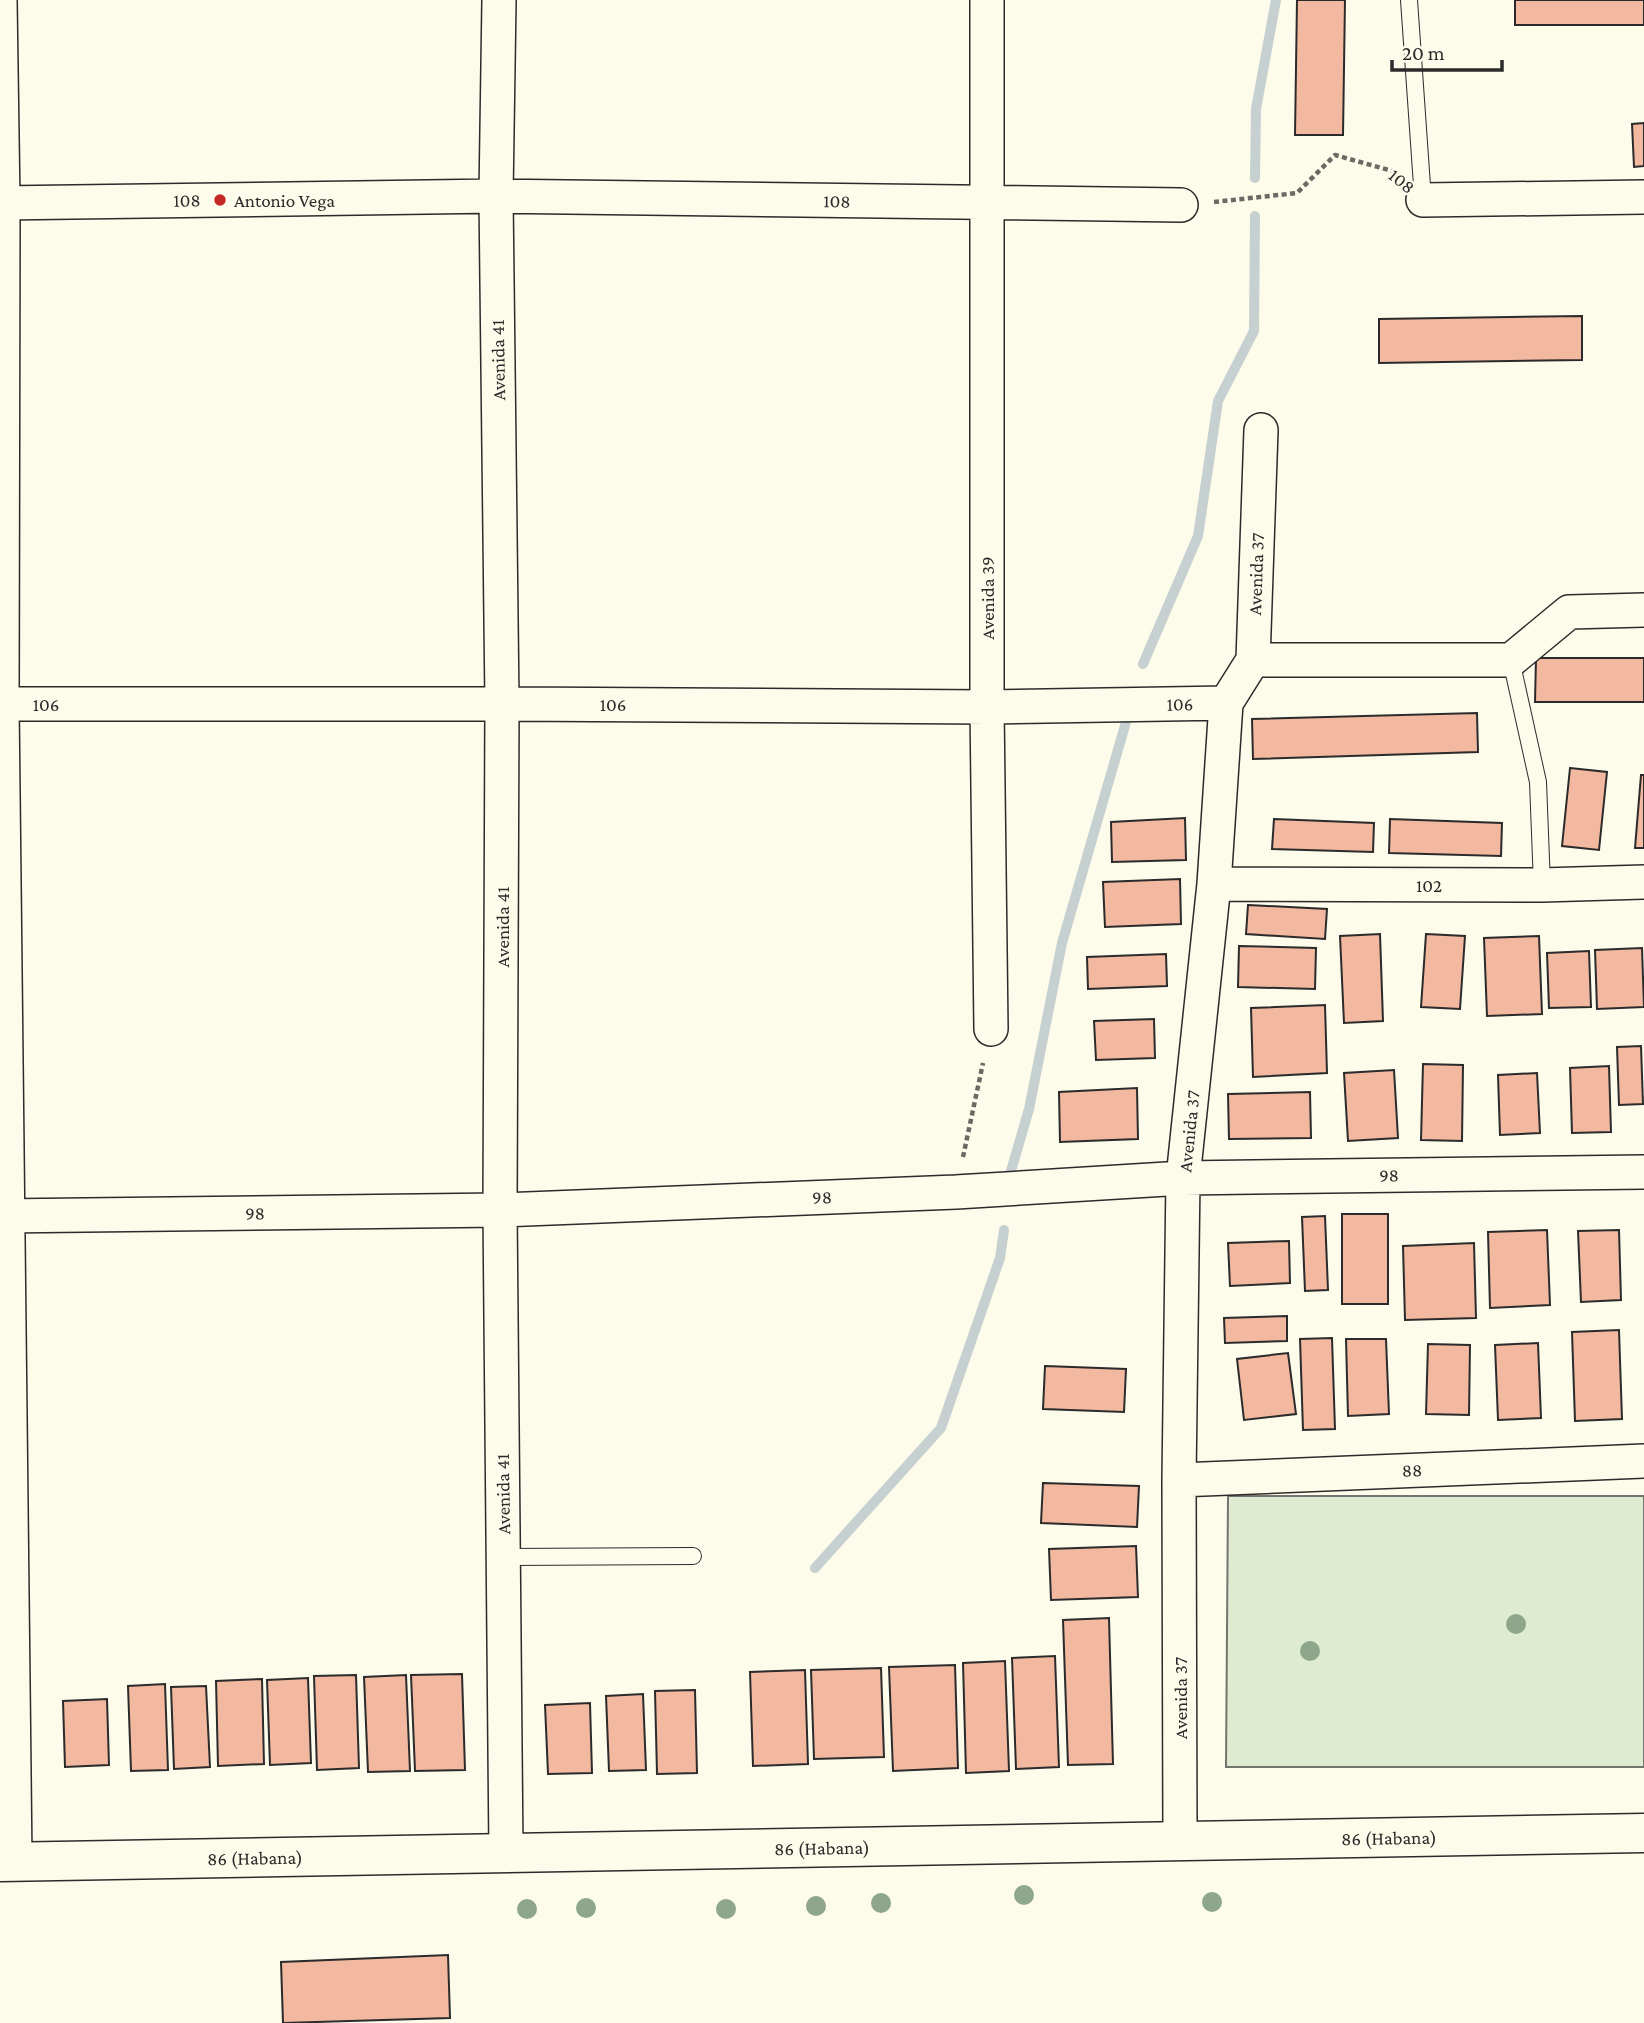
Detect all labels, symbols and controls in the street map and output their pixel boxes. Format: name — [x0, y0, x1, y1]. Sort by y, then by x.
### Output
scale bar — [1392, 28, 1502, 72]
text: 20 m — [1402, 41, 1445, 65]
street label: 108 — [1385, 164, 1419, 198]
street label: 108 — [173, 189, 201, 211]
place label: Antonio Vega — [234, 190, 335, 211]
street label: 108 — [823, 190, 851, 212]
marker: Antonio Vega — [212, 192, 228, 208]
street label: Avenida 41 — [487, 319, 509, 401]
street label: Avenida 37 — [1244, 532, 1268, 616]
street label: Avenida 39 — [977, 556, 998, 640]
street label: 106 — [1166, 693, 1194, 715]
street label: 106 — [33, 694, 59, 715]
street label: 106 — [600, 694, 626, 715]
street label: 102 — [1416, 875, 1442, 896]
street label: Avenida 41 — [492, 887, 513, 967]
street label: Avenida 37 — [1174, 1089, 1204, 1173]
street label: 98 — [1379, 1164, 1399, 1186]
street label: 98 — [812, 1186, 832, 1208]
street label: 98 — [245, 1202, 265, 1224]
street label: Avenida 41 — [492, 1453, 514, 1535]
street label: 88 — [1401, 1459, 1423, 1481]
street label: Avenida 37 — [1170, 1657, 1191, 1739]
street label: 86 (Habana) — [1341, 1827, 1437, 1850]
street label: 86 (Habana) — [774, 1837, 870, 1860]
street label: 86 (Habana) — [207, 1847, 303, 1870]

